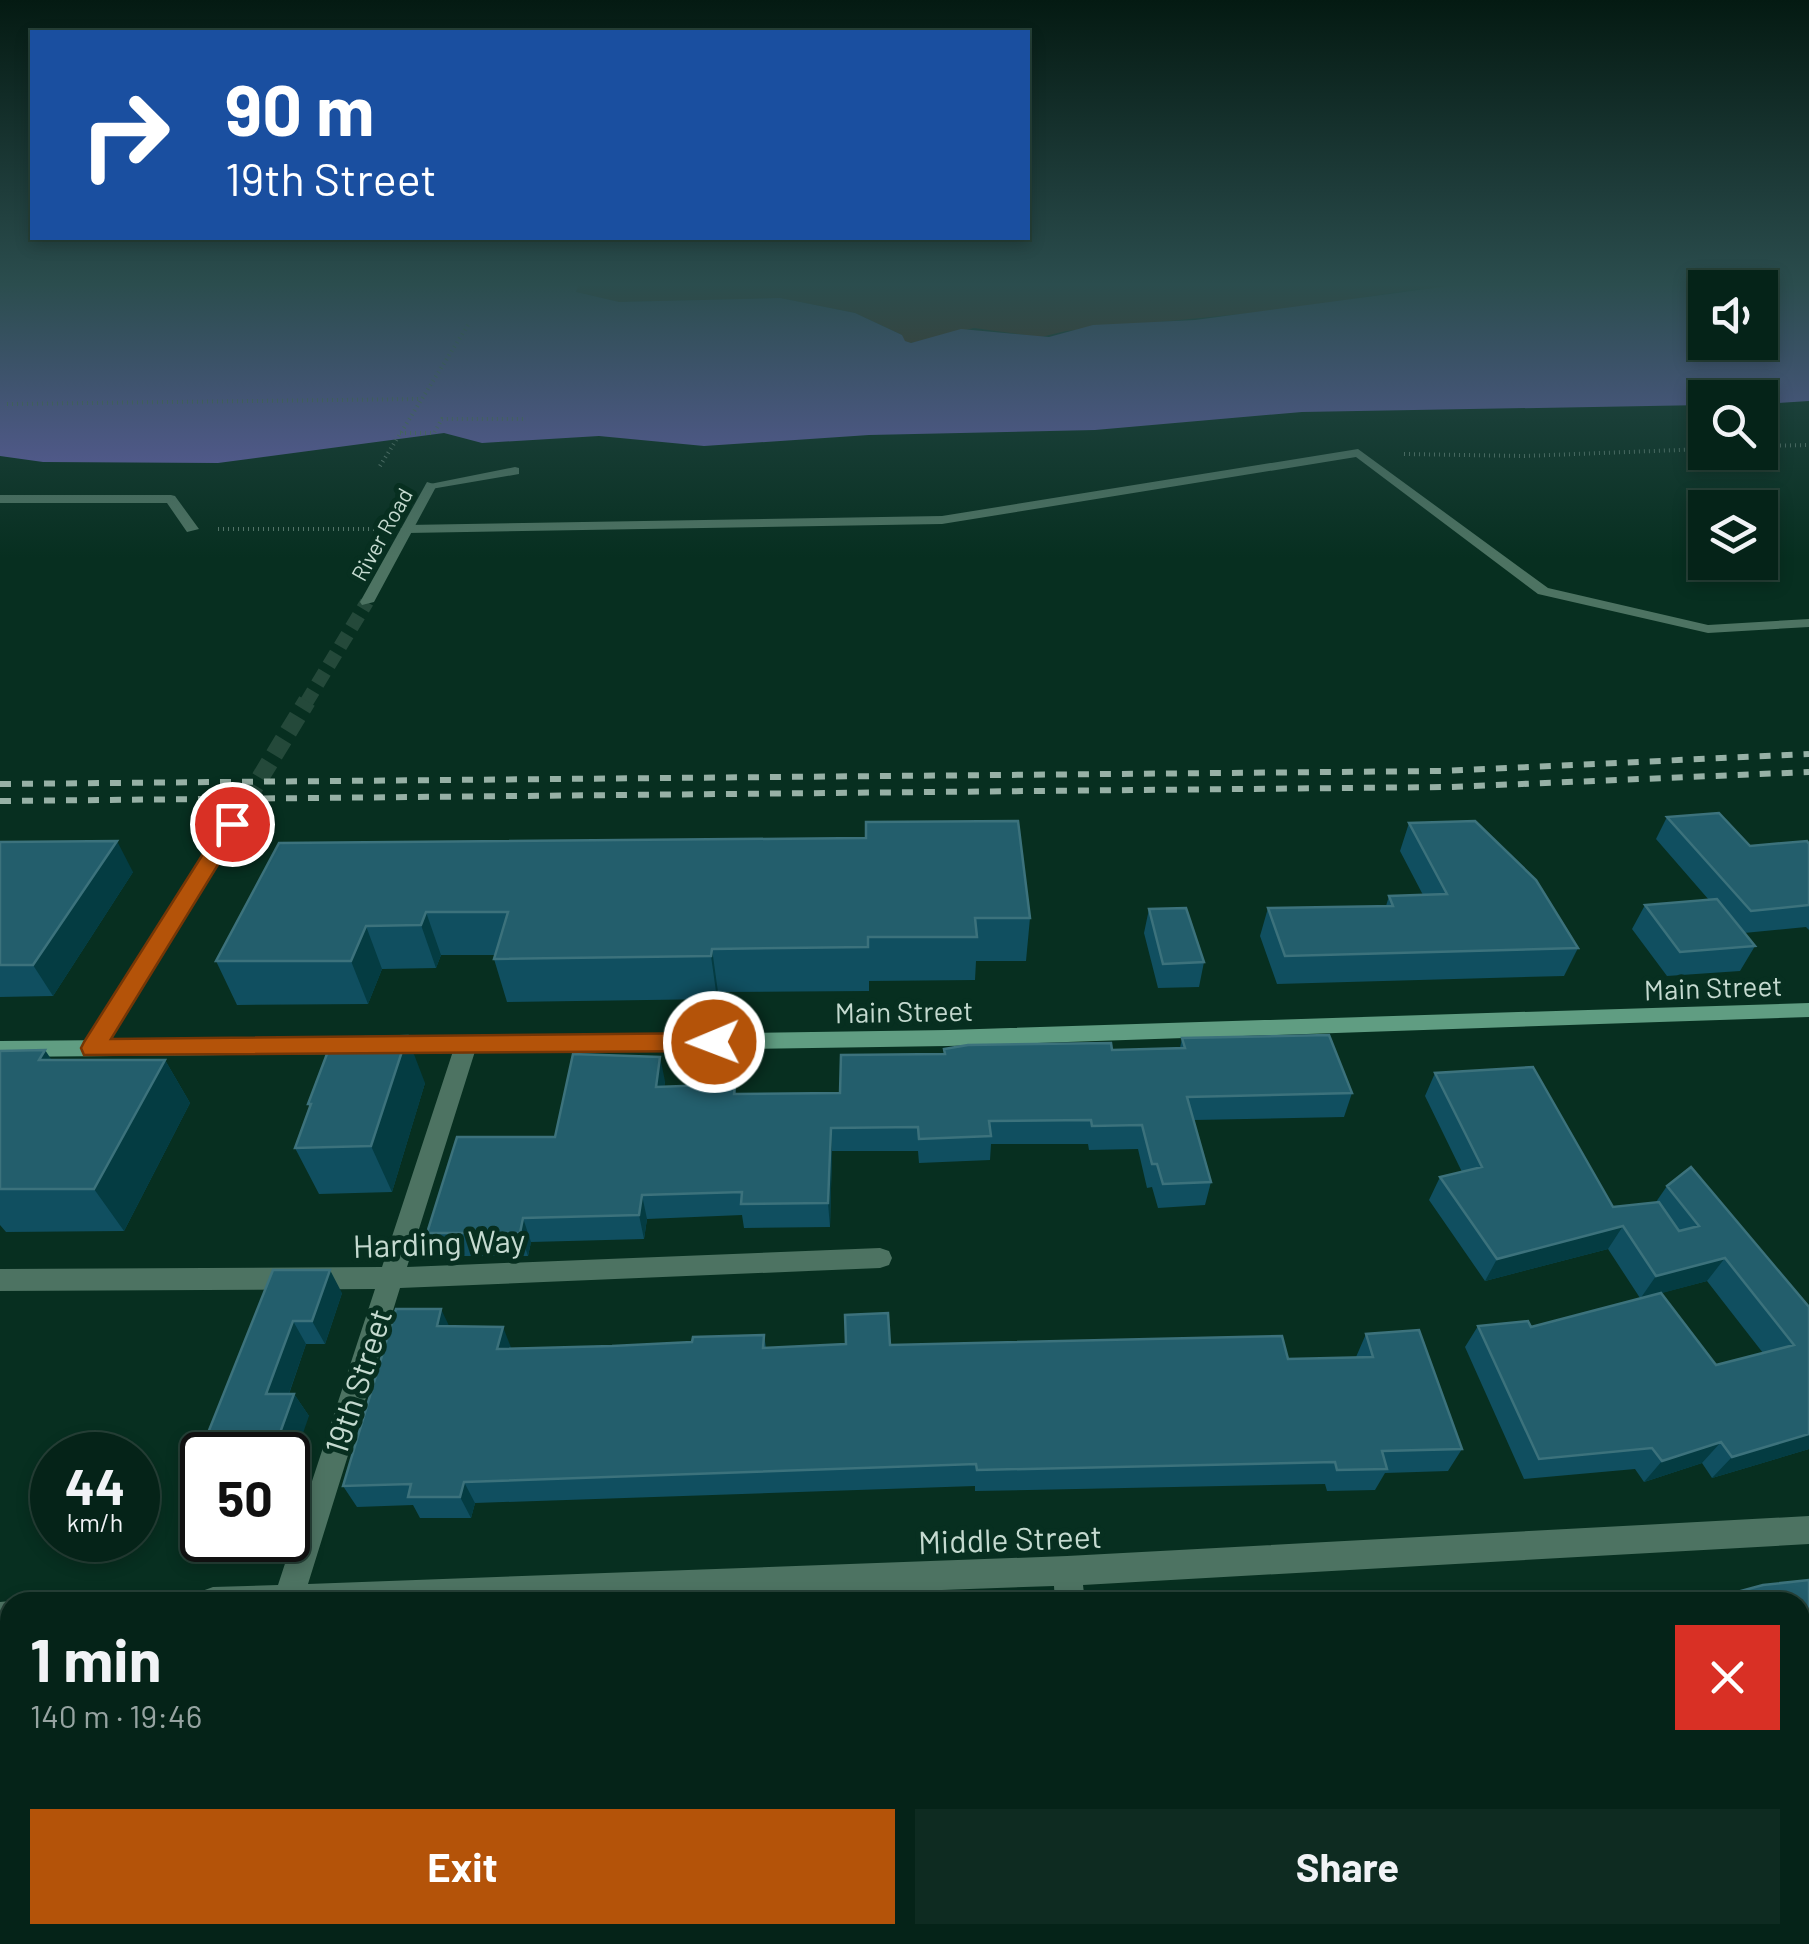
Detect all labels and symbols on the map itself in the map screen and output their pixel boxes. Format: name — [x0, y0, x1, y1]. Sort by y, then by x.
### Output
street label: River Road — [345, 483, 417, 585]
pin — [190, 782, 275, 867]
street label: Main Street — [1643, 968, 1783, 1006]
position arrow — [662, 990, 766, 1094]
street label: Main Street — [834, 993, 974, 1029]
street label: Harding Way — [352, 1220, 526, 1264]
street label: 19th Street — [316, 1304, 398, 1458]
speed limit sign: 50 — [180, 1432, 310, 1562]
street label: Middle Street — [917, 1516, 1103, 1560]

